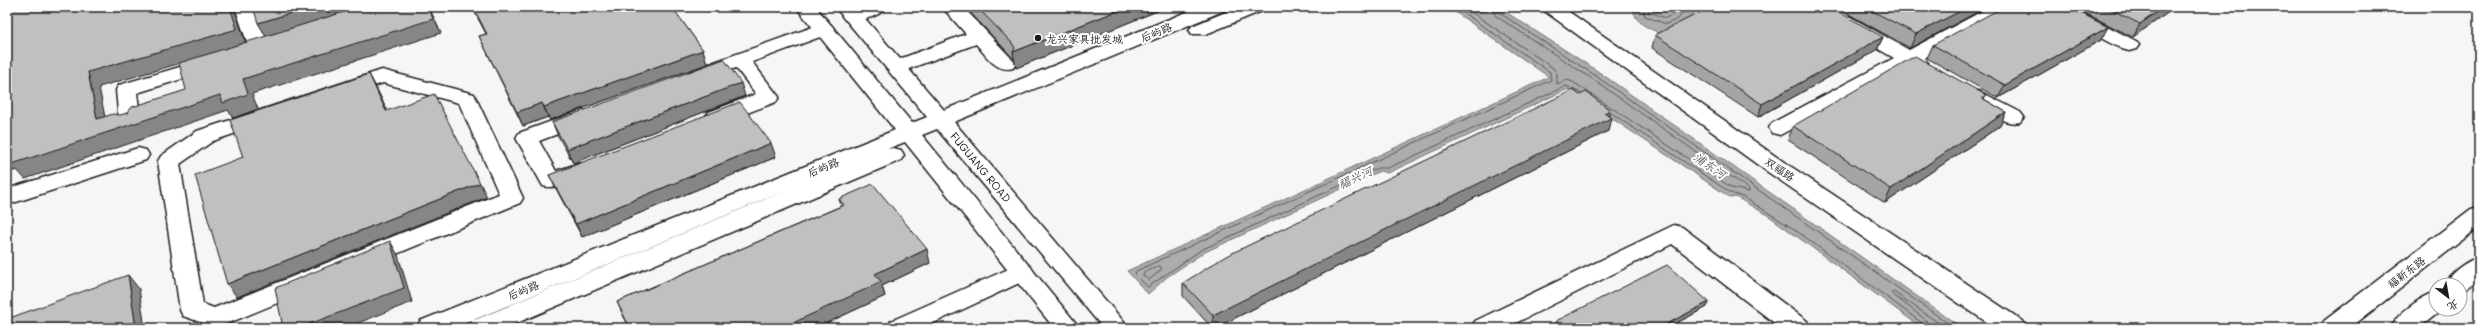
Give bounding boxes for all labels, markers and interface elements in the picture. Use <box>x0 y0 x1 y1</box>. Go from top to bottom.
street label: 后屿路 <box>1138 19 1174 45</box>
place label: 龙兴家具批发城 <box>1046 31 1123 46</box>
marker: 龙兴家具批发城 <box>1033 33 1043 43</box>
street label: FUGUANG ROAD <box>947 129 1015 205</box>
water label: 浦东河 <box>1691 148 1731 183</box>
street label: 后屿路 <box>805 154 841 180</box>
street label: 双福路 <box>1762 154 1798 184</box>
water label: 福兴河 <box>1335 161 1377 192</box>
street label: 福新东路 <box>2384 253 2428 291</box>
street label: 后屿路 <box>505 277 541 303</box>
north arrow <box>2428 277 2468 317</box>
text: 北 <box>2445 297 2462 315</box>

